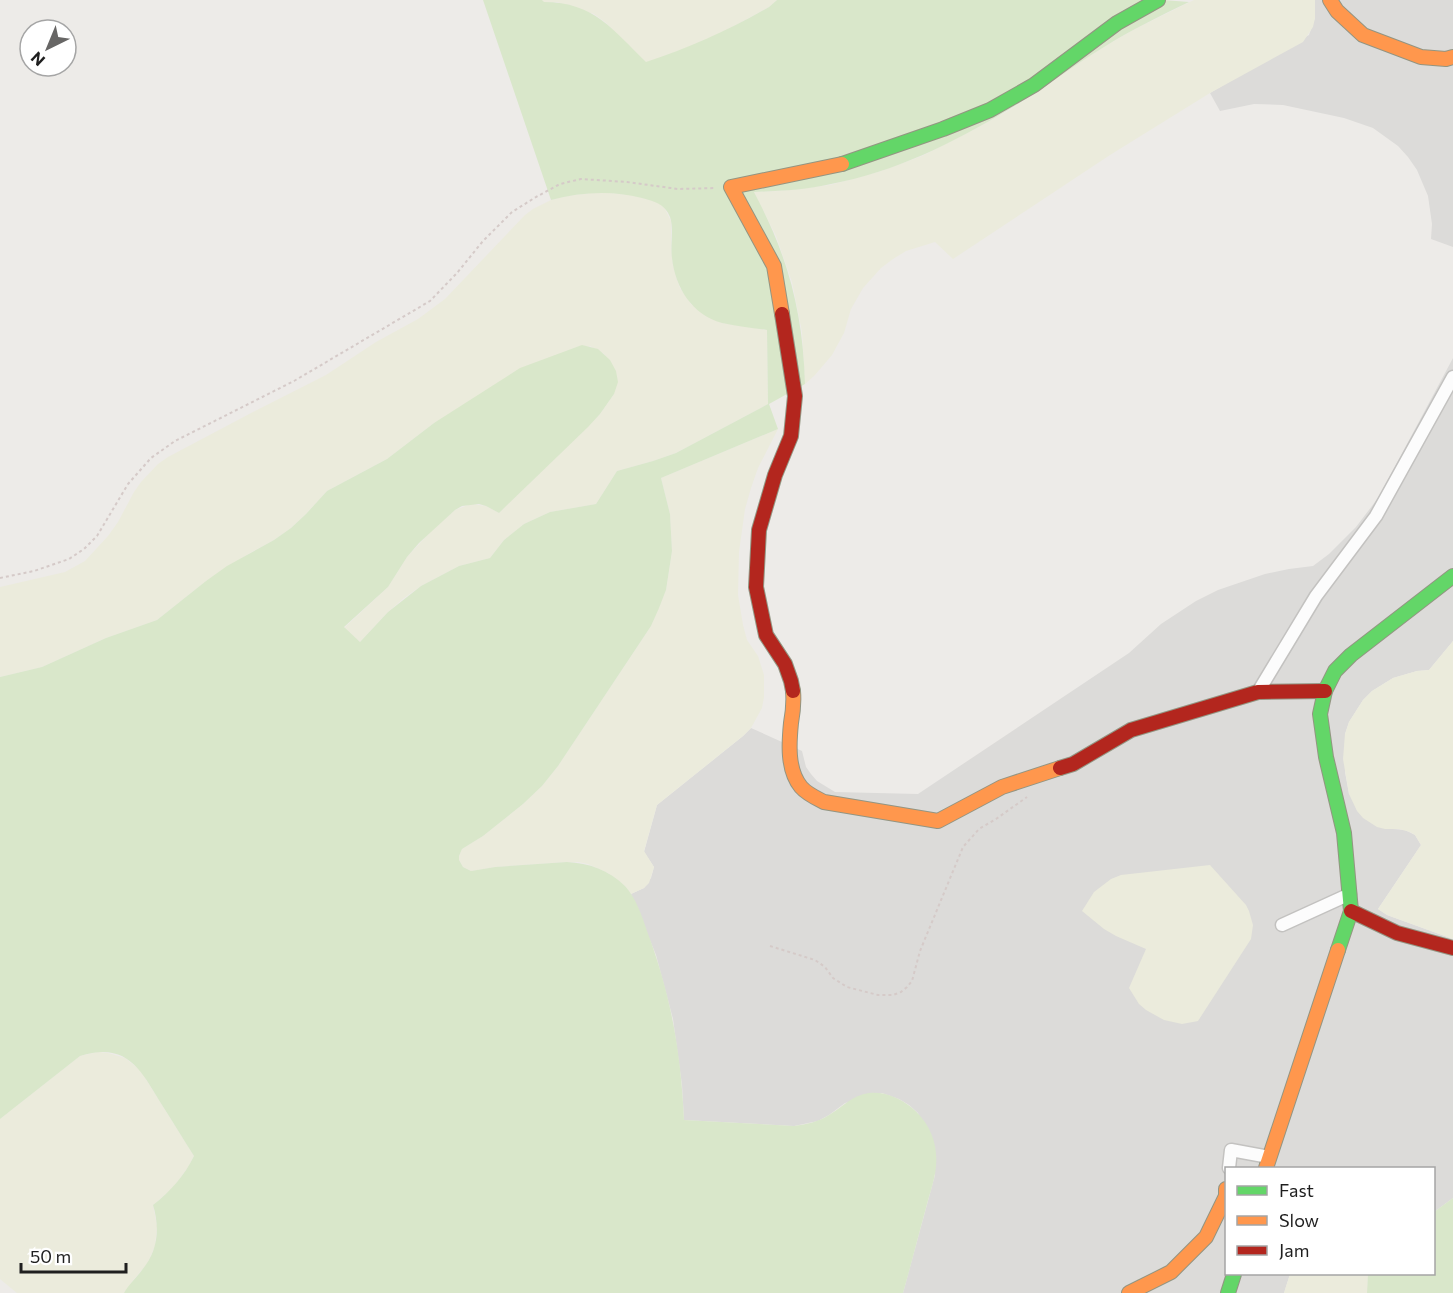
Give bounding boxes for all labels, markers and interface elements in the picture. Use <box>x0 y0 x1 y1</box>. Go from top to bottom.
north arrow <box>18 18 78 78</box>
text: N <box>27 48 48 70</box>
legend <box>1225 1167 1435 1275</box>
text: Fast <box>1279 1179 1314 1201</box>
text: Slow <box>1279 1209 1319 1231</box>
scale bar <box>21 1236 126 1274</box>
text: Jam <box>1279 1239 1309 1261</box>
text: 50 m <box>30 1245 71 1267</box>

